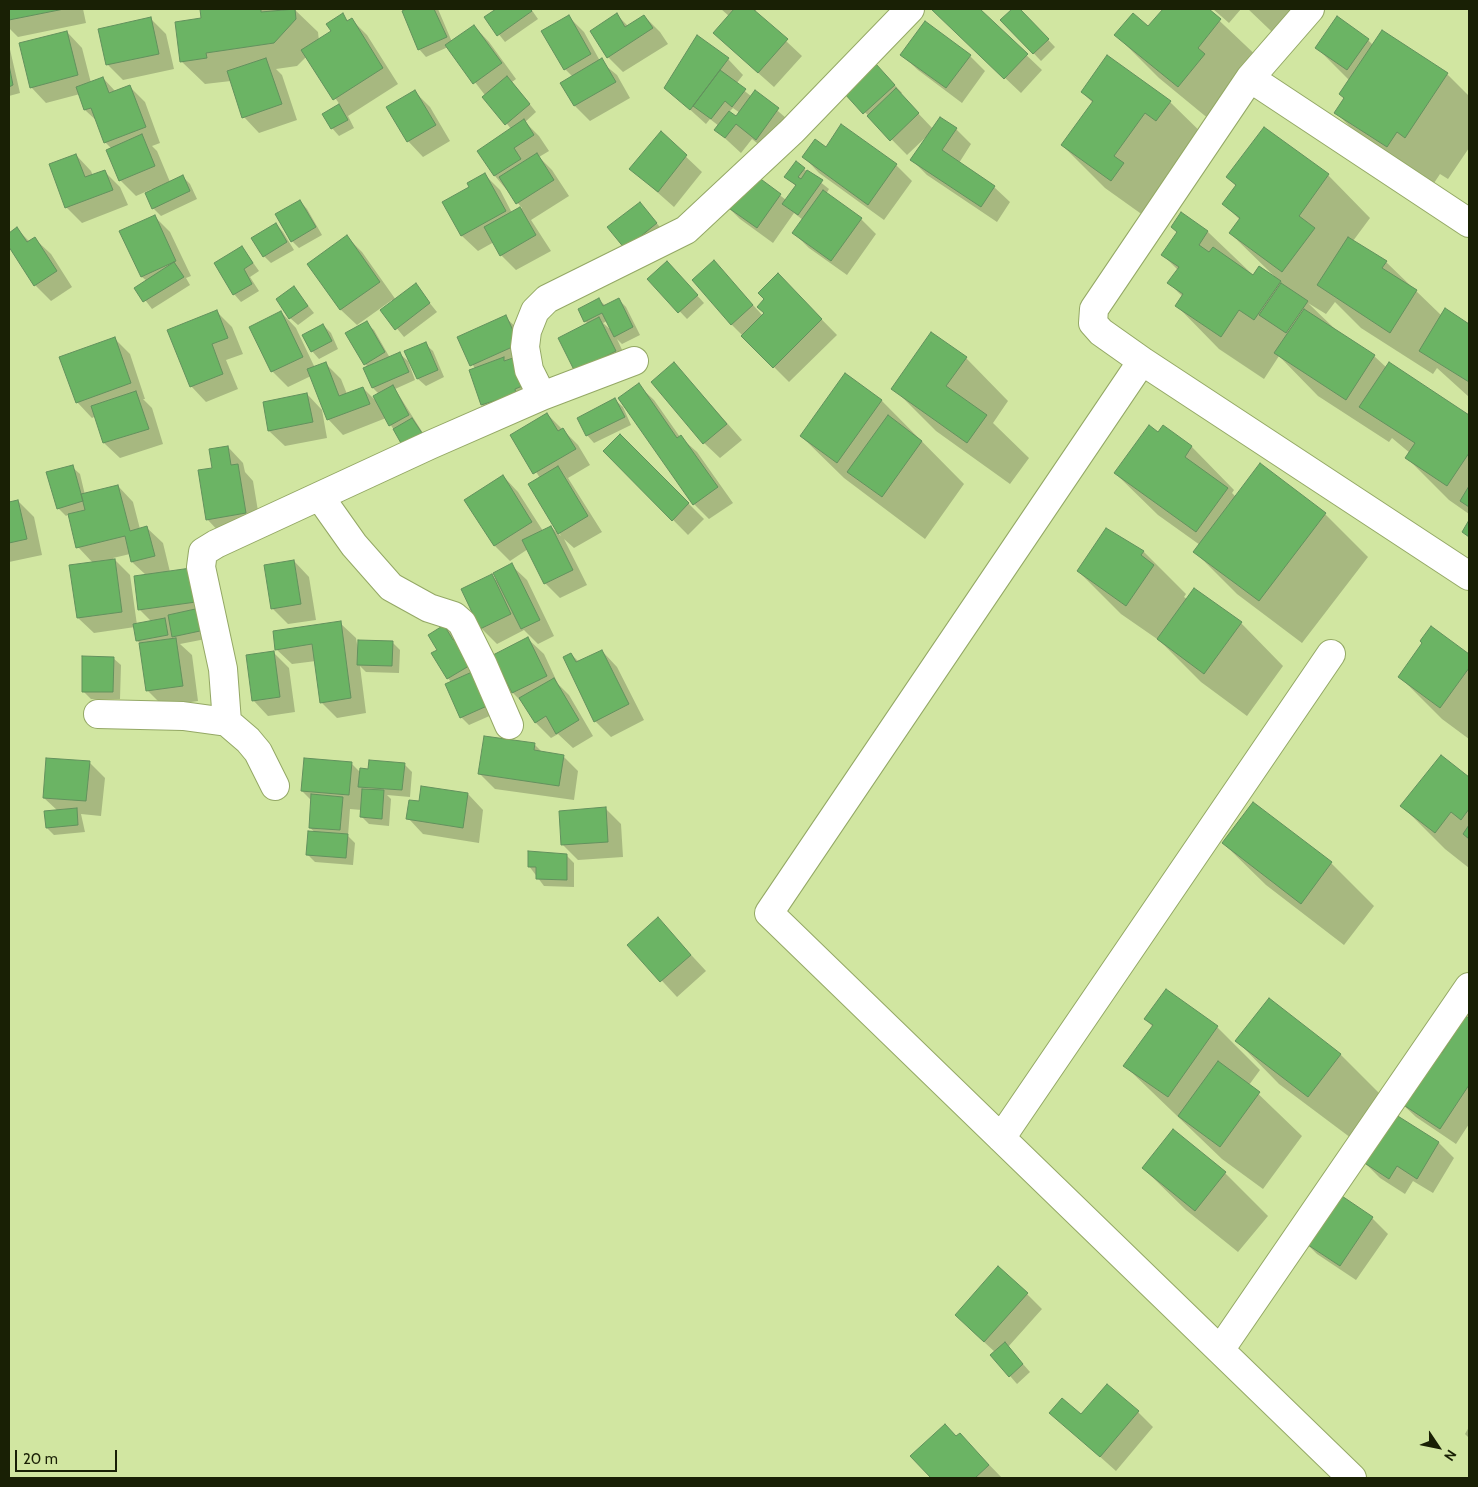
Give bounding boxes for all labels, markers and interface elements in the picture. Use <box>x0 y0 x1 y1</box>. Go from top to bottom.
north arrow <box>1413 1422 1463 1472</box>
scale bar <box>18 1440 120 1472</box>
text: N <box>1440 1446 1461 1465</box>
text: 20 m <box>23 1450 58 1468</box>

